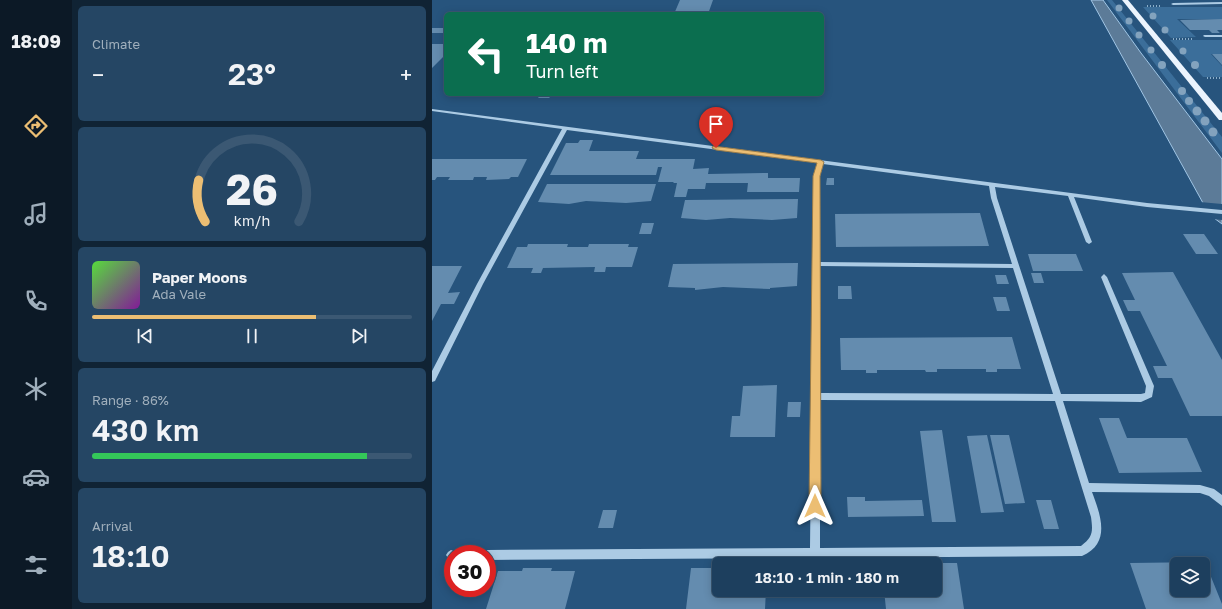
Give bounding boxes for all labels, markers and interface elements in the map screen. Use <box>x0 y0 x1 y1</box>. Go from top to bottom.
text: 140 m <box>526 26 608 59</box>
icon: left <box>460 28 512 80</box>
text: 18:09 <box>11 30 61 52</box>
text: Climate <box>92 36 140 52</box>
text: 23° <box>228 56 276 92</box>
text: Turn left <box>526 60 599 82</box>
text: − <box>92 61 104 88</box>
text: + <box>400 61 412 88</box>
pin <box>699 107 733 148</box>
icon: directions <box>22 112 50 140</box>
icon: arrive <box>705 113 727 135</box>
text: 26 <box>226 164 278 214</box>
icon: music <box>22 200 50 228</box>
text: km/h <box>234 211 270 228</box>
text: Paper Moons <box>152 268 247 286</box>
text: Ada Vale <box>152 286 206 302</box>
icon: phone <box>22 287 50 315</box>
icon: previous <box>134 325 156 347</box>
icon: pause <box>241 325 263 347</box>
icon: next <box>348 325 370 347</box>
icon: climate <box>22 375 50 403</box>
text: Range · 86% <box>92 392 169 408</box>
text: 430 km <box>92 412 199 448</box>
icon: car <box>22 463 50 491</box>
position arrow <box>794 485 836 527</box>
text: Arrival <box>92 518 133 534</box>
text: 18:10 <box>92 538 170 574</box>
speed limit sign: 30 <box>444 545 496 597</box>
icon: filters <box>22 551 50 579</box>
map controls <box>1170 557 1210 597</box>
button: layers <box>1170 557 1210 597</box>
text: 18:10 · 1 min · 180 m <box>755 568 899 586</box>

